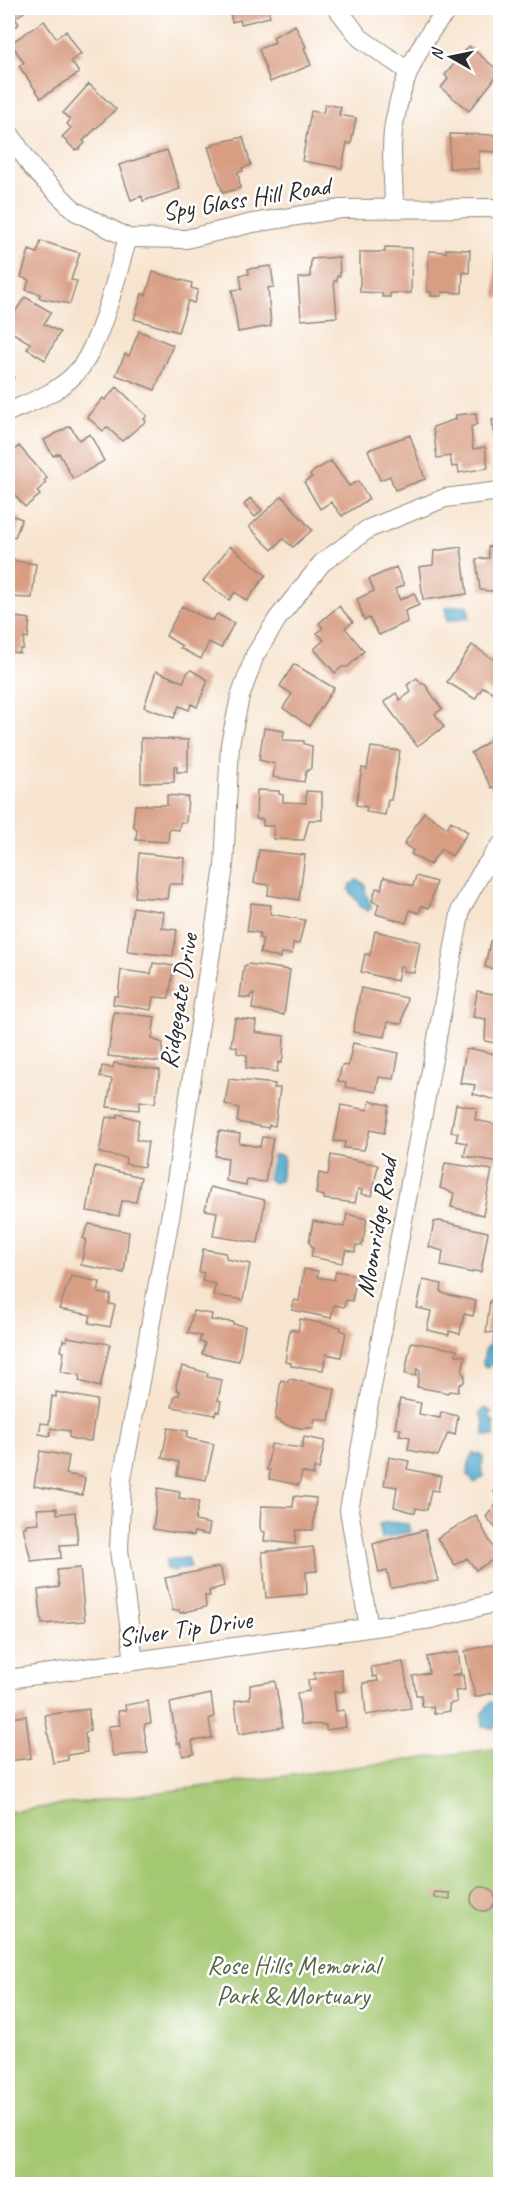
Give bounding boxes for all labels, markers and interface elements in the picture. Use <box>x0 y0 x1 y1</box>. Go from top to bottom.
north arrow <box>421 27 481 87</box>
text: N <box>427 45 448 61</box>
street label: Spy Glass Hill Road <box>160 168 336 228</box>
street label: Ridgegate Drive <box>152 930 206 1071</box>
street label: Moonridge Road <box>348 1151 406 1299</box>
street label: Silver Tip Drive <box>116 1603 255 1654</box>
park label: Rose Hills Memorial Park & Mortuary <box>207 1949 384 2012</box>

